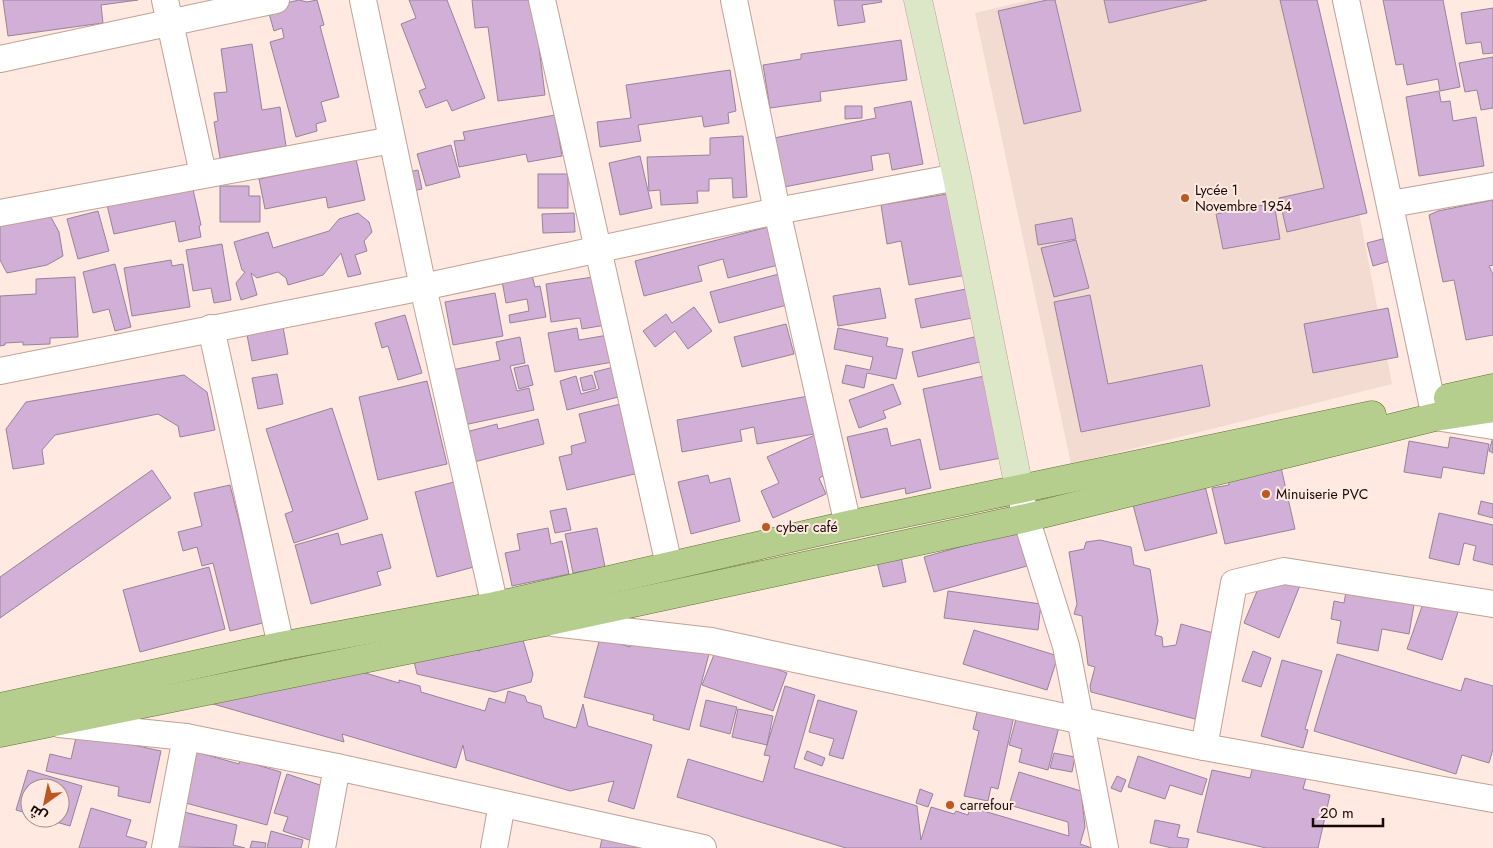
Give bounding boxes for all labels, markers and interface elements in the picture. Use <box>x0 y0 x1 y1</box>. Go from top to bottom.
place label: Lycée 1 Novembre 1954 <box>1195 180 1292 216</box>
marker: Lycée 1 Novembre 1954 <box>1179 192 1191 204</box>
place label: Minuiserie PVC <box>1276 484 1368 504</box>
marker: Minuiserie PVC <box>1260 488 1272 500</box>
place label: cyber café <box>776 517 838 537</box>
marker: cyber café <box>760 521 772 533</box>
north arrow <box>20 778 70 828</box>
place label: carrefour <box>960 795 1014 815</box>
scale bar <box>1313 796 1383 828</box>
marker: carrefour <box>944 799 956 811</box>
text: ش <box>25 801 51 827</box>
text: 20 m <box>1320 802 1354 824</box>

